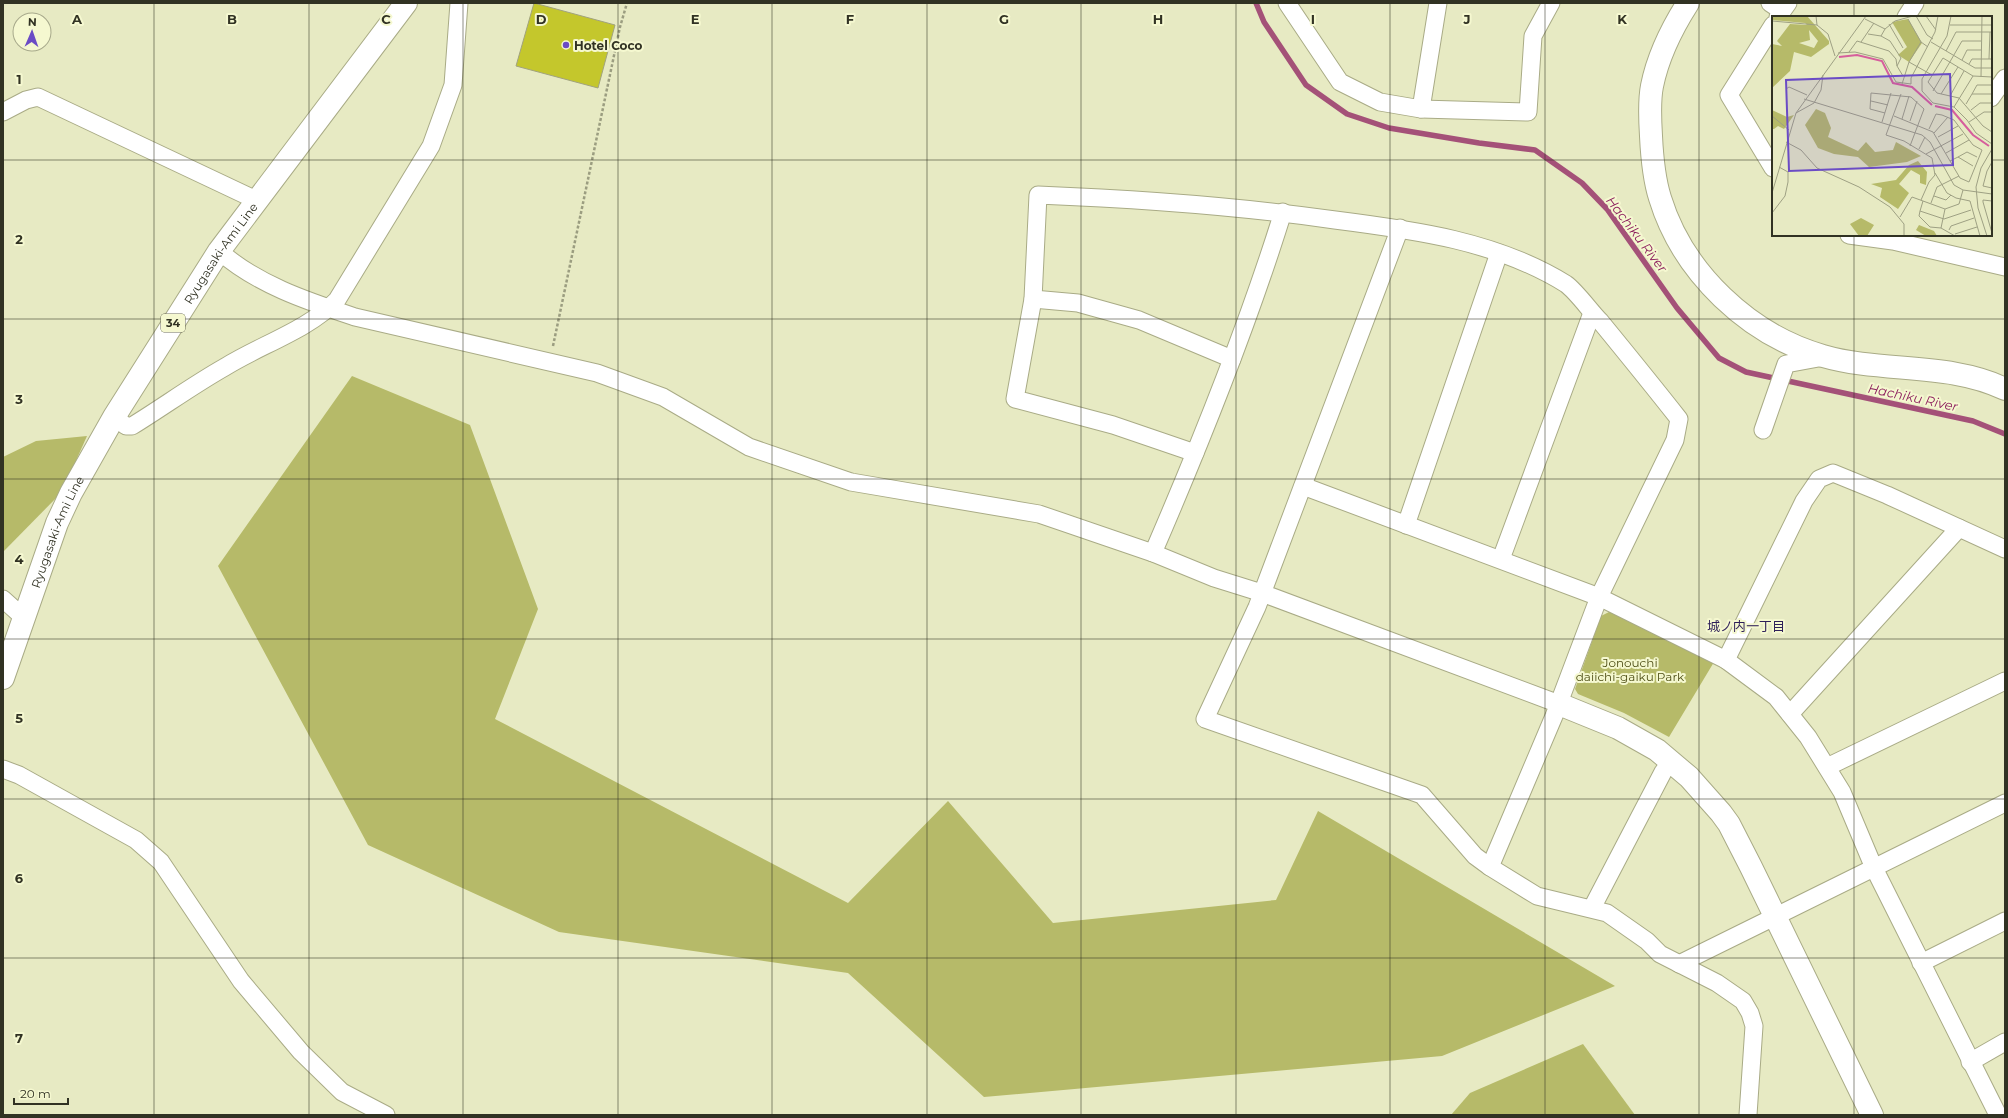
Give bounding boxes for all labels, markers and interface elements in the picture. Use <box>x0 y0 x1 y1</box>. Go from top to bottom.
text: A <box>71 11 83 27</box>
text: B <box>227 11 237 27</box>
text: C <box>381 11 391 27</box>
text: D <box>536 11 547 27</box>
text: E <box>691 11 700 27</box>
text: F <box>846 11 854 27</box>
text: G <box>999 11 1009 27</box>
text: H <box>1153 11 1163 27</box>
text: I <box>1311 11 1315 27</box>
text: J <box>1462 11 1471 27</box>
text: K <box>1617 11 1627 27</box>
north arrow <box>12 12 52 52</box>
text: N <box>28 15 37 29</box>
inset map <box>1772 16 1992 236</box>
place label: Hotel Coco <box>574 38 642 53</box>
marker: Hotel Coco <box>561 40 571 50</box>
text: 1 <box>16 71 22 87</box>
water label: Hachiku River <box>1603 193 1671 276</box>
street label: Ryugasaki-Ami Line <box>180 199 260 306</box>
text: 2 <box>15 231 23 247</box>
road number: 34 <box>161 314 185 332</box>
water label: Hachiku River <box>1867 380 1960 414</box>
text: 3 <box>14 391 23 407</box>
street label: Ryugasaki-Ami Line <box>28 473 87 590</box>
text: 4 <box>15 551 24 567</box>
district label: 城ノ内一丁目 <box>1707 618 1785 634</box>
park label: Jonouchi daiichi-gaiku Park <box>1576 655 1685 684</box>
text: 5 <box>15 710 23 726</box>
text: 6 <box>15 870 24 886</box>
text: 7 <box>15 1030 23 1046</box>
scale bar <box>14 1080 68 1106</box>
text: 20 m <box>20 1086 51 1101</box>

